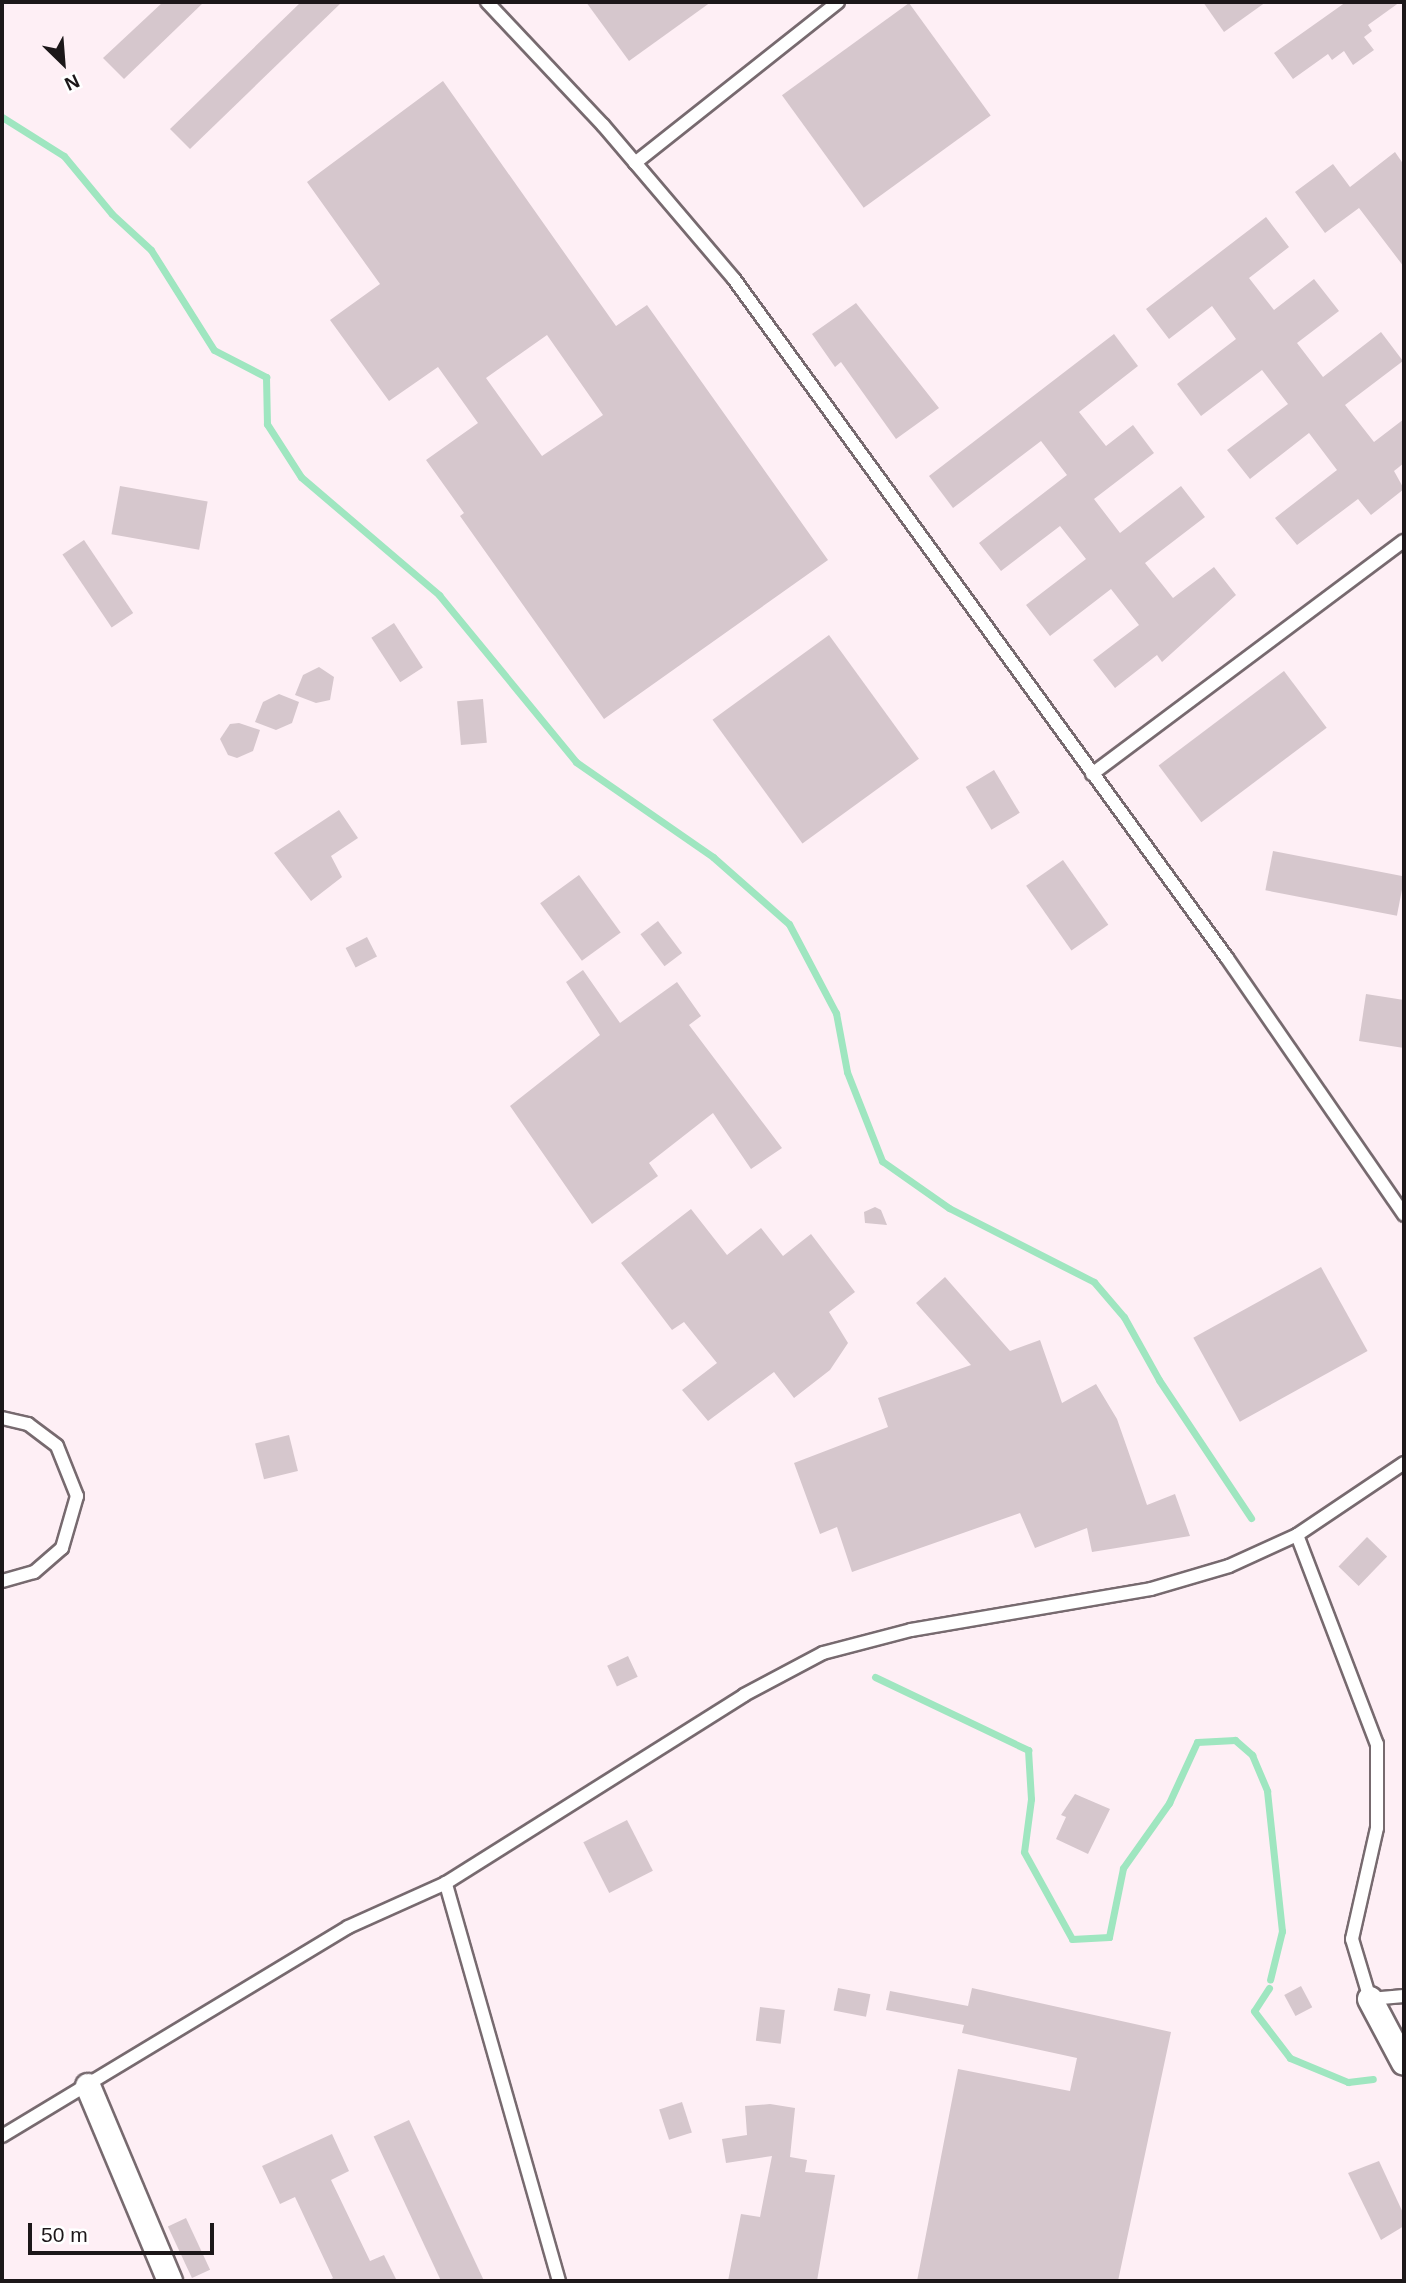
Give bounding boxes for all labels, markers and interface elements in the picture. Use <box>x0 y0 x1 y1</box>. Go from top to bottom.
north arrow <box>28 28 98 98</box>
text: N <box>61 70 83 95</box>
scale bar <box>32 2210 217 2254</box>
text: 50 m <box>41 2223 88 2246</box>

